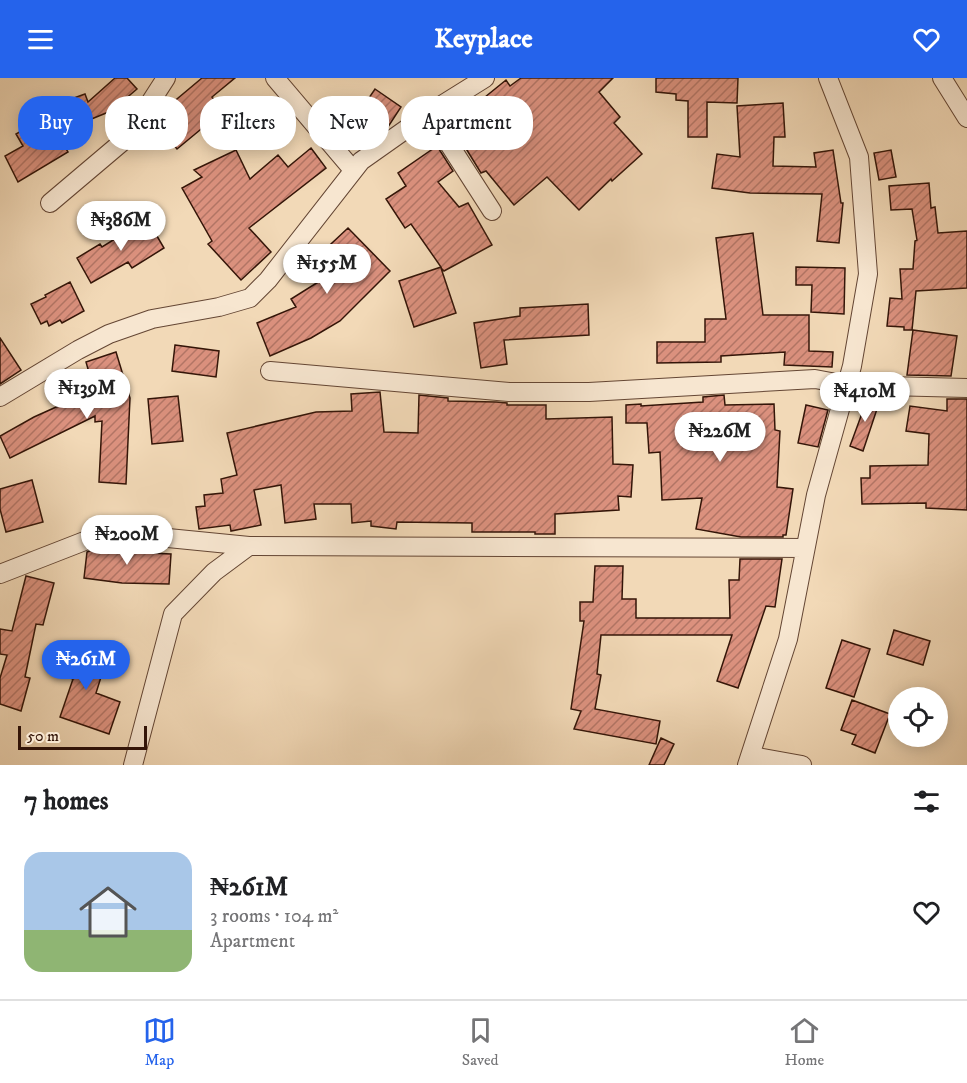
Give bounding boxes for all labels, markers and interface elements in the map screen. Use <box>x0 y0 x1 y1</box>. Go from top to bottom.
text: Keyplace <box>434 22 533 56</box>
icon: menu <box>24 23 57 56</box>
icon: heart <box>910 23 943 56</box>
chip: Buy <box>18 96 93 150</box>
chip: Rent <box>105 96 188 150</box>
chip: Filters <box>200 96 296 150</box>
chip: New <box>308 96 389 150</box>
chip: Apartment <box>401 96 533 150</box>
pin: ₦386M <box>79 201 163 252</box>
text: ₦386M <box>91 208 151 233</box>
pin: ₦155M <box>285 244 369 295</box>
text: ₦155M <box>297 251 357 276</box>
pin: ₦139M <box>45 369 129 420</box>
pin: ₦410M <box>823 372 907 423</box>
text: ₦139M <box>58 376 116 401</box>
text: ₦410M <box>834 379 896 404</box>
pin: ₦226M <box>678 412 762 463</box>
text: ₦226M <box>689 419 751 444</box>
pin: ₦200M <box>85 515 169 566</box>
text: ₦200M <box>95 522 159 547</box>
pin: ₦261M <box>44 640 128 691</box>
text: ₦261M <box>56 647 116 672</box>
map controls <box>888 687 948 747</box>
button: locate <box>888 687 948 747</box>
scale bar <box>18 723 147 750</box>
text: 50 m <box>27 726 59 746</box>
text: 7 homes <box>24 785 108 818</box>
icon: filters <box>910 785 943 818</box>
text: ₦261M <box>210 871 288 904</box>
icon: home <box>72 876 144 948</box>
icon: heart <box>910 896 943 929</box>
text: 3 rooms · 104 m² <box>210 904 338 929</box>
text: Apartment <box>210 929 295 954</box>
tab: Map <box>143 1014 176 1070</box>
tab: Saved <box>462 1014 499 1070</box>
tab: Home <box>784 1014 824 1070</box>

